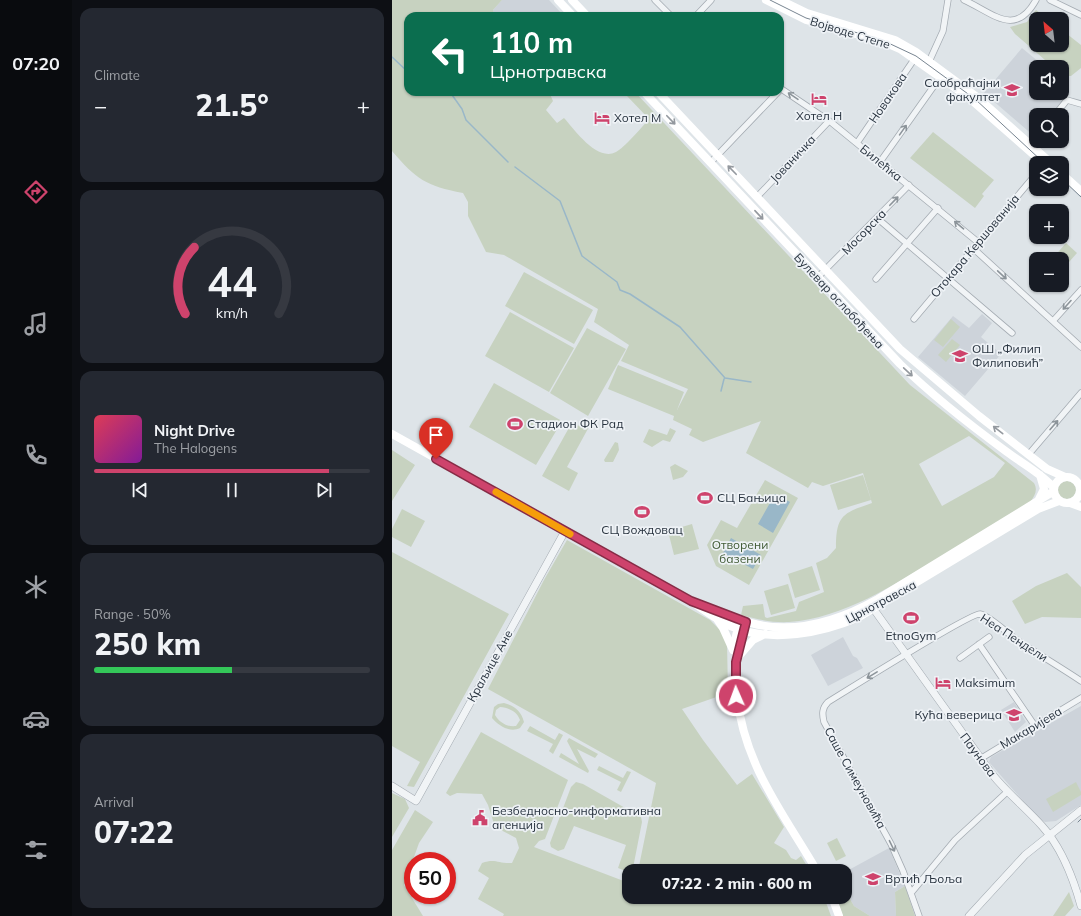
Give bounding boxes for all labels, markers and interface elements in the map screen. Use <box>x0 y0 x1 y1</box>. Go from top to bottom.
north arrow <box>1029 12 1069 52</box>
map controls <box>1029 12 1069 292</box>
street label: Војводе Степе <box>808 13 892 52</box>
text: 110 m <box>490 25 573 60</box>
icon: left <box>424 28 476 80</box>
text: 07:20 <box>12 52 60 75</box>
text: Црнотравска <box>490 60 607 83</box>
button: sound <box>1029 60 1069 100</box>
text: Climate <box>94 67 140 83</box>
street label: Новакова <box>865 70 910 126</box>
place label: Саобраћајни факултет <box>924 75 1001 104</box>
school or university icon: Саобраћајни факултет <box>1003 81 1021 99</box>
text: 21.5° <box>195 86 269 124</box>
hotel icon: Хотел Н <box>810 90 828 108</box>
text: − <box>94 92 107 120</box>
text: + <box>357 92 370 120</box>
one-way arrow <box>788 92 799 100</box>
place label: Хотел Н <box>796 108 842 123</box>
button: search <box>1029 108 1069 148</box>
hotel icon: Хотел М <box>593 109 611 127</box>
place label: Хотел М <box>614 110 661 125</box>
one-way arrow <box>666 115 676 125</box>
one-way arrow <box>899 125 907 136</box>
street label: Јованичка <box>767 132 819 186</box>
street label: Билећка <box>857 141 905 184</box>
button: layers <box>1029 156 1069 196</box>
one-way arrow <box>727 165 736 175</box>
icon: directions <box>22 178 50 206</box>
street label: Отокара Кершованија <box>927 191 1022 300</box>
one-way arrow <box>889 196 899 206</box>
button: + <box>1029 204 1069 244</box>
street label: Мосорска <box>838 206 889 258</box>
one-way arrow <box>755 210 764 220</box>
one-way arrow <box>953 221 964 230</box>
street label: Булевар ослобођења <box>791 250 888 352</box>
button: − <box>1029 252 1069 292</box>
text: 44 <box>207 255 257 307</box>
one-way arrow <box>997 271 1008 280</box>
one-way arrow <box>1062 300 1071 311</box>
text: km/h <box>216 304 248 322</box>
icon: music <box>22 310 50 338</box>
place label: ОШ „Филип Филиповић” <box>972 341 1044 370</box>
school or university icon: ОШ „Филип Филиповић” <box>951 347 969 365</box>
one-way arrow <box>903 367 913 377</box>
sports icon: Стадион ФК Рад <box>506 415 524 433</box>
place label: Стадион ФК Рад <box>527 416 623 431</box>
pin <box>419 418 453 459</box>
one-way arrow <box>1049 420 1058 430</box>
text: Night Drive <box>154 421 235 440</box>
icon: arrive <box>425 424 447 446</box>
one-way arrow <box>992 426 1003 435</box>
text: The Halogens <box>154 440 237 456</box>
icon: phone <box>22 441 50 469</box>
icon: previous <box>129 479 151 501</box>
icon: pause <box>221 479 243 501</box>
icon: next <box>313 479 335 501</box>
sports icon: СЦ Бањица <box>696 489 714 507</box>
place label: СЦ Бањица <box>717 490 786 505</box>
sports icon: СЦ Вождовац <box>633 503 651 521</box>
place label: СЦ Вождовац <box>601 522 683 537</box>
park label: Отворени базени <box>712 537 768 566</box>
icon: climate <box>22 573 50 601</box>
street label: Црнотравска <box>843 577 919 626</box>
text: Range · 50% <box>94 606 171 622</box>
sports icon: EtnoGym <box>902 609 920 627</box>
street label: Неа Пендели <box>978 610 1051 665</box>
text: 250 km <box>94 625 201 663</box>
street label: Краљице Ане <box>464 627 516 704</box>
place label: EtnoGym <box>886 628 936 643</box>
one-way arrow <box>866 672 878 680</box>
hotel icon: Maksimum <box>934 674 952 692</box>
position arrow <box>715 675 757 717</box>
place label: Maksimum <box>955 675 1015 690</box>
street label: Макаријева <box>997 703 1064 752</box>
icon: car <box>22 705 50 733</box>
school or university icon: Кућа веверица <box>1005 706 1023 724</box>
place label: Кућа веверица <box>915 707 1002 722</box>
street label: Саше Симеуновића <box>821 724 890 831</box>
street label: Паунова <box>957 730 1000 780</box>
text: Arrival <box>94 794 134 810</box>
place label: Безбедносно-информативна агенција <box>492 803 661 832</box>
public building icon: Безбедносно-информативна агенција <box>471 809 489 827</box>
text: 07:22 <box>94 813 174 851</box>
icon: filters <box>22 836 50 864</box>
one-way arrow <box>889 840 896 852</box>
speed limit sign: 50 <box>404 852 456 904</box>
school or university icon: Вртић Љоља <box>864 870 882 888</box>
place label: Вртић Љоља <box>885 871 962 886</box>
text: 07:22 · 2 min · 600 m <box>662 874 812 893</box>

